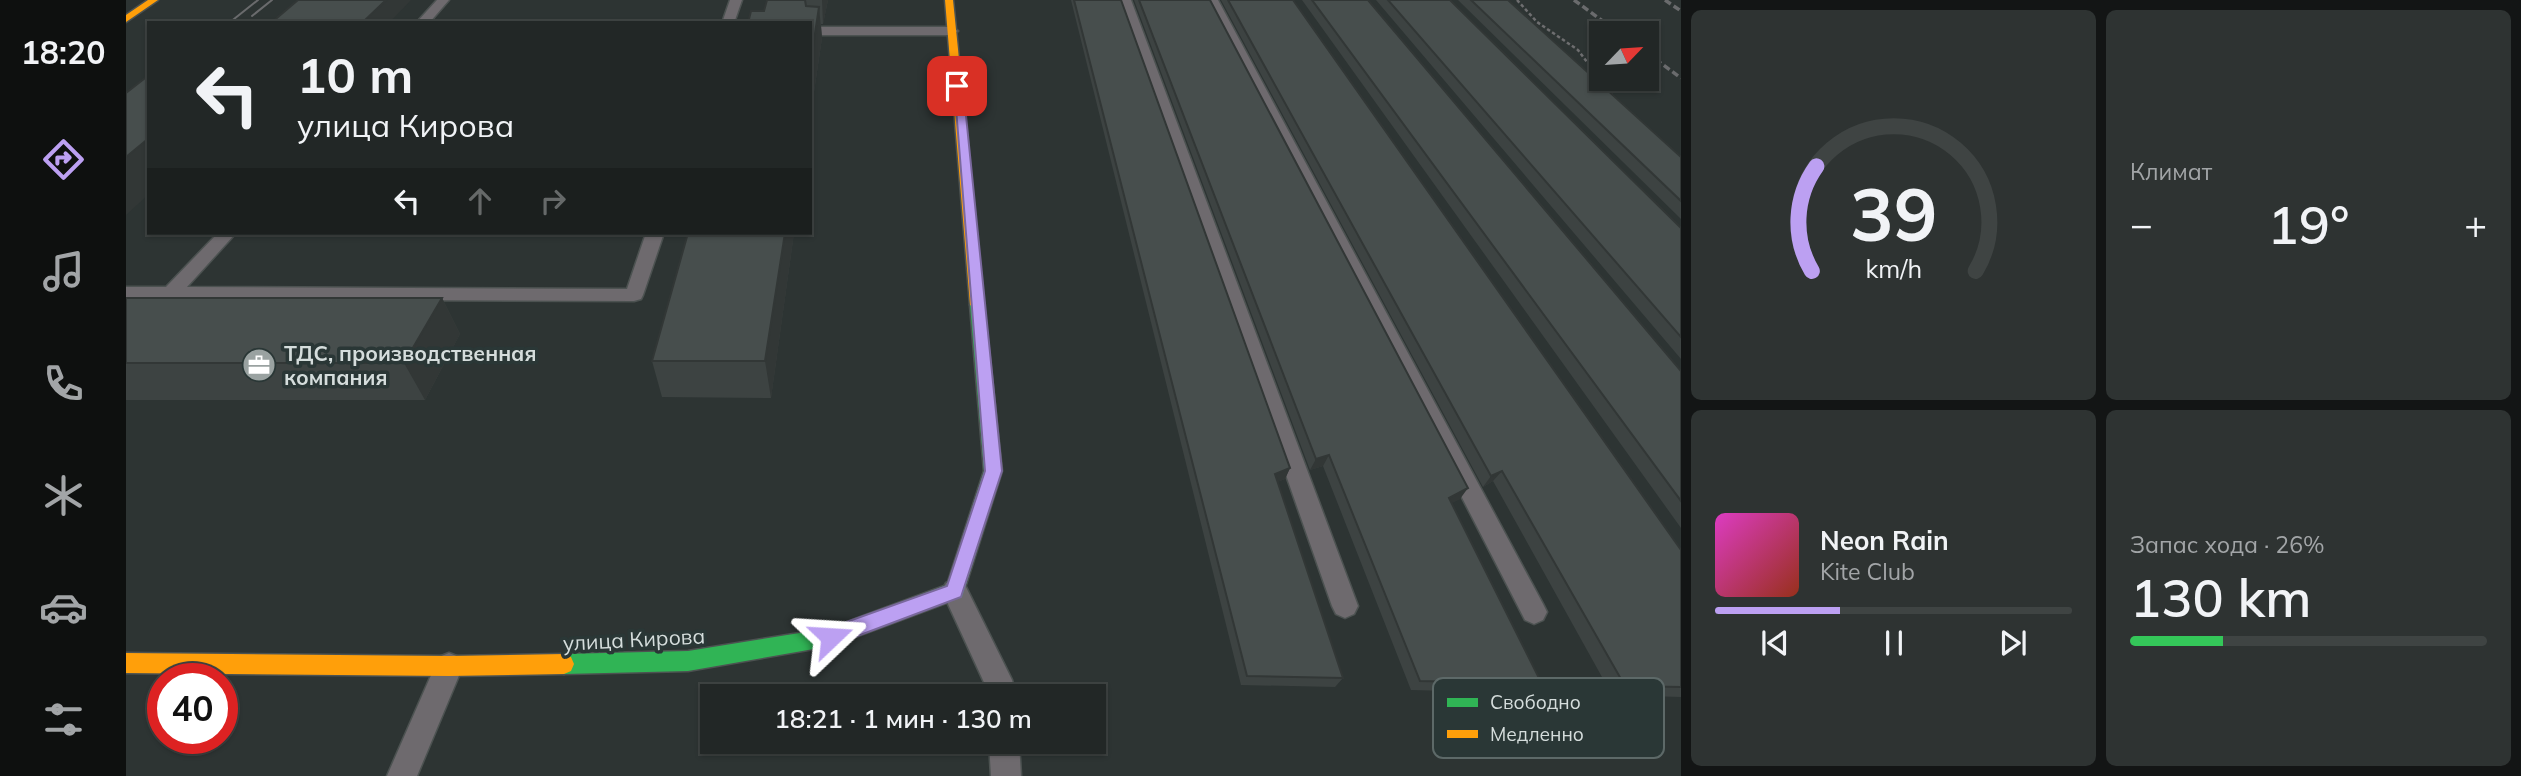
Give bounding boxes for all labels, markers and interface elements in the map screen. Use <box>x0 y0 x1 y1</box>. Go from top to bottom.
north arrow <box>1589 21 1659 91</box>
map controls <box>1589 21 1659 91</box>
text: 18:20 <box>21 32 105 72</box>
text: 10 m <box>297 44 413 105</box>
icon: left <box>182 49 273 140</box>
pin <box>927 56 987 116</box>
icon: arrive <box>938 67 976 105</box>
text: улица Кирова <box>297 105 514 145</box>
icon: directions <box>39 135 88 184</box>
text: Климат <box>2130 157 2212 186</box>
text: 39 <box>1850 168 1937 259</box>
icon: left <box>388 182 426 220</box>
icon: ahead <box>461 182 499 220</box>
icon: right <box>534 182 572 220</box>
text: 19° <box>2268 192 2349 257</box>
text: − <box>2130 200 2153 248</box>
text: + <box>2464 200 2487 248</box>
icon: music <box>39 247 88 296</box>
text: km/h <box>1865 253 1922 284</box>
place label: ТДС, производственная компания <box>284 340 536 390</box>
office icon: ТДС, производственная компания <box>240 346 278 384</box>
icon: phone <box>39 359 88 408</box>
icon: climate <box>39 471 88 520</box>
text: Neon Rain <box>1820 524 1949 557</box>
text: Запас хода · 26% <box>2130 530 2325 559</box>
text: Kite Club <box>1820 557 1915 586</box>
text: 130 km <box>2130 565 2311 630</box>
icon: car <box>39 583 88 632</box>
position arrow <box>794 600 868 674</box>
street label: улица Кирова <box>562 622 706 656</box>
icon: previous <box>1756 624 1794 662</box>
icon: pause <box>1875 624 1913 662</box>
icon: next <box>1994 624 2032 662</box>
speed limit sign: 40 <box>147 663 238 754</box>
legend <box>1433 678 1664 758</box>
text: Свободно <box>1490 690 1581 714</box>
icon: filters <box>39 695 88 744</box>
text: 18:21 · 1 мин · 130 m <box>774 702 1032 735</box>
text: Медленно <box>1490 722 1584 746</box>

